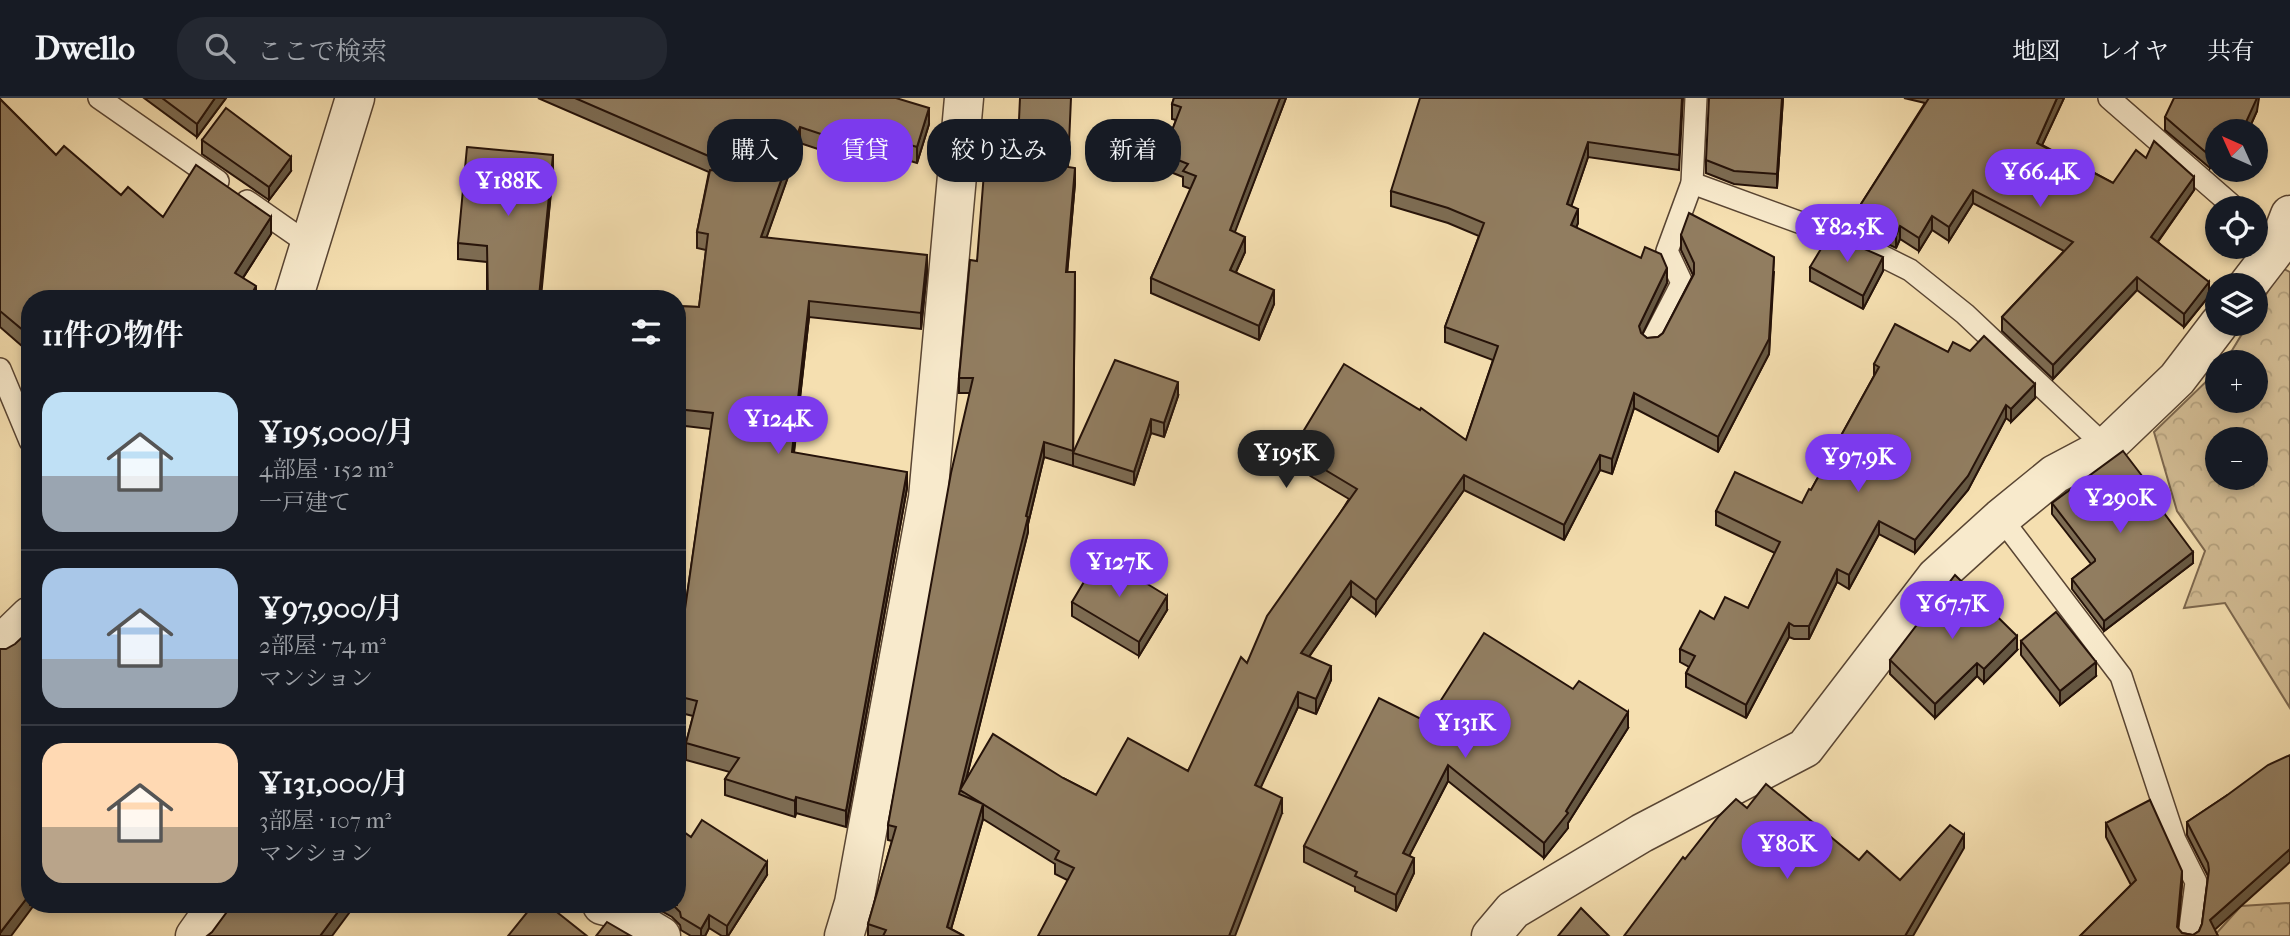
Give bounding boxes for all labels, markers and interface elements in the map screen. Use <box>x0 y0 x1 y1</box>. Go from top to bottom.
search box <box>177 17 667 80</box>
text: Dwello <box>35 29 135 68</box>
icon: search <box>201 29 239 67</box>
text: ここで検索 <box>257 36 387 67</box>
text: 地図 <box>2012 37 2060 65</box>
text: レイヤ <box>2098 37 2169 65</box>
text: 共有 <box>2207 37 2255 65</box>
chip: 購入 <box>707 119 803 182</box>
chip: 賃貸 <box>817 119 913 182</box>
chip: 絞り込み <box>927 119 1071 182</box>
chip: 新着 <box>1085 119 1181 182</box>
north arrow <box>2205 119 2268 182</box>
map controls <box>2205 119 2268 490</box>
pin: ¥66.4K <box>1983 150 2097 209</box>
pin: ¥188K <box>459 158 557 218</box>
text: ¥66.4K <box>2001 158 2079 185</box>
text: ¥188K <box>475 167 541 194</box>
button: locate <box>2205 196 2268 259</box>
pin: ¥82.5K <box>1790 204 1904 264</box>
text: ¥82.5K <box>1811 213 1883 240</box>
button: layers <box>2205 273 2268 336</box>
icon: filters <box>627 313 665 351</box>
text: 11件の物件 <box>42 318 183 353</box>
button: + <box>2205 350 2268 413</box>
pin: ¥124K <box>729 396 827 456</box>
text: ¥124K <box>744 405 812 432</box>
text: ¥195,000/月 <box>259 415 415 450</box>
icon: home <box>98 420 182 504</box>
button: − <box>2205 427 2268 490</box>
pin: ¥195K <box>1237 430 1335 490</box>
pin: ¥97.9K <box>1801 434 1915 494</box>
text: ¥195K <box>1254 439 1318 466</box>
text: ¥97.9K <box>1821 443 1895 470</box>
text: 4部屋 · 152 m² <box>259 456 394 483</box>
pin: ¥290K <box>2071 476 2169 535</box>
text: ¥290K <box>2084 484 2156 511</box>
text: 一戸建て <box>259 489 351 516</box>
pin: ¥127K <box>1070 540 1168 599</box>
text: ¥127K <box>1086 548 1152 575</box>
pin: ¥67.7K <box>1895 582 2009 641</box>
text: ¥67.7K <box>1916 590 1988 617</box>
text: ¥97,900/月 <box>259 591 404 626</box>
icon: home <box>98 596 182 680</box>
text: 2部屋 · 74 m² <box>259 632 386 659</box>
text: マンション <box>259 665 373 692</box>
pin: ¥131K <box>1416 700 1514 760</box>
text: ¥131K <box>1435 709 1495 736</box>
text: ¥131,000/月 <box>259 766 409 801</box>
icon: home <box>98 771 182 855</box>
text: 3部屋 · 107 m² <box>259 807 391 834</box>
pin: ¥80K <box>1746 822 1828 881</box>
text: ¥80K <box>1758 830 1816 857</box>
text: マンション <box>259 840 373 867</box>

